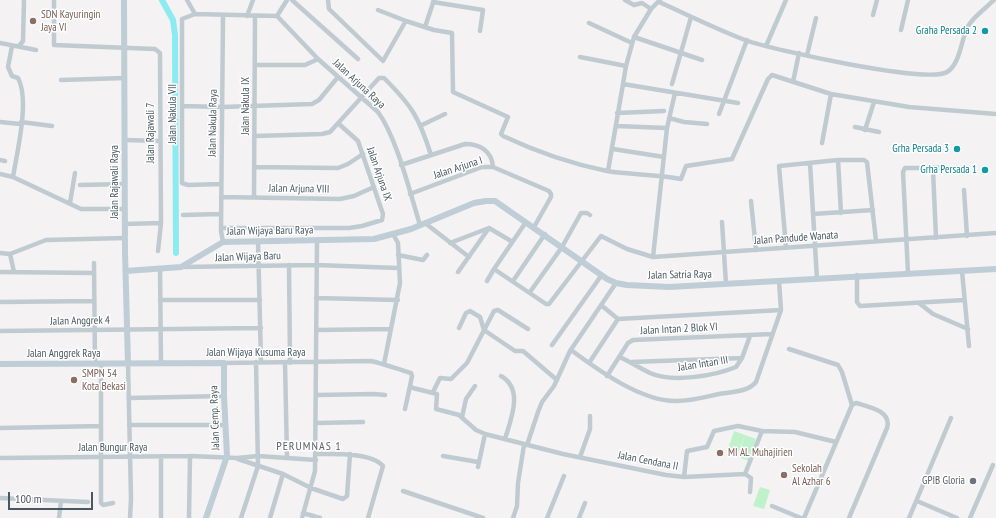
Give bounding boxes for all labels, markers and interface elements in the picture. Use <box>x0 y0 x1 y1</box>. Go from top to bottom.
place label: SDN Kayuringin Jaya VI <box>41 8 100 34</box>
marker: SDN Kayuringin Jaya VI <box>28 16 38 26</box>
place label: Graha Persada 2 <box>916 24 977 38</box>
marker: Graha Persada 2 <box>980 26 990 36</box>
street label: Jalan Arjuna Raya <box>330 57 388 111</box>
street label: Jalan Nakula IX <box>239 77 253 135</box>
street label: Jalan Nakula VII <box>166 84 180 144</box>
street label: Jalan Nakula Raya <box>206 89 220 157</box>
street label: Jalan Rajawali 7 <box>144 103 158 163</box>
place label: Grha Persada 3 <box>892 142 949 156</box>
marker: Grha Persada 3 <box>952 144 962 154</box>
street label: Jalan Rajawali Raya <box>108 145 122 219</box>
street label: Jalan Arjuna IX <box>364 145 394 203</box>
street label: Jalan Arjuna I <box>432 154 484 182</box>
place label: Grha Persada 1 <box>920 163 977 177</box>
marker: Grha Persada 1 <box>980 165 990 175</box>
street label: Jalan Arjuna VIII <box>268 182 330 196</box>
street label: Jalan Wijaya Baru Raya <box>227 224 313 238</box>
street label: Jalan Pandude Wanata <box>753 228 839 248</box>
street label: Jalan Wijaya Baru <box>215 249 281 265</box>
street label: Jalan Satria Raya <box>648 268 712 282</box>
street label: Jalan Anggrek 4 <box>50 314 110 328</box>
street label: Jalan Intan 2 Blok VI <box>640 320 718 338</box>
street label: Jalan Wijaya Kusuma Raya <box>206 346 306 360</box>
street label: Jalan Anggrek Raya <box>27 347 101 361</box>
street label: Jalan Intan III <box>677 354 729 374</box>
place label: SMPN 54 Kota Bekasi <box>82 367 126 393</box>
marker: SMPN 54 Kota Bekasi <box>69 375 79 385</box>
street label: Jalan Cemp. Raya <box>207 385 223 451</box>
district label: PERUMNAS 1 <box>276 440 342 454</box>
street label: Jalan Bungur Raya <box>78 441 148 455</box>
place label: MI AL Muhajirien <box>728 446 793 460</box>
marker: MI AL Muhajirien <box>715 448 725 458</box>
street label: Jalan Cendana II <box>617 449 679 473</box>
place label: Sekolah Al Azhar 6 <box>792 462 831 488</box>
marker: Sekolah Al Azhar 6 <box>779 470 789 480</box>
place label: GPIB Gloria <box>922 474 965 488</box>
marker: GPIB Gloria <box>968 476 978 486</box>
scale bar <box>10 484 95 510</box>
text: 100 m <box>15 491 42 506</box>

